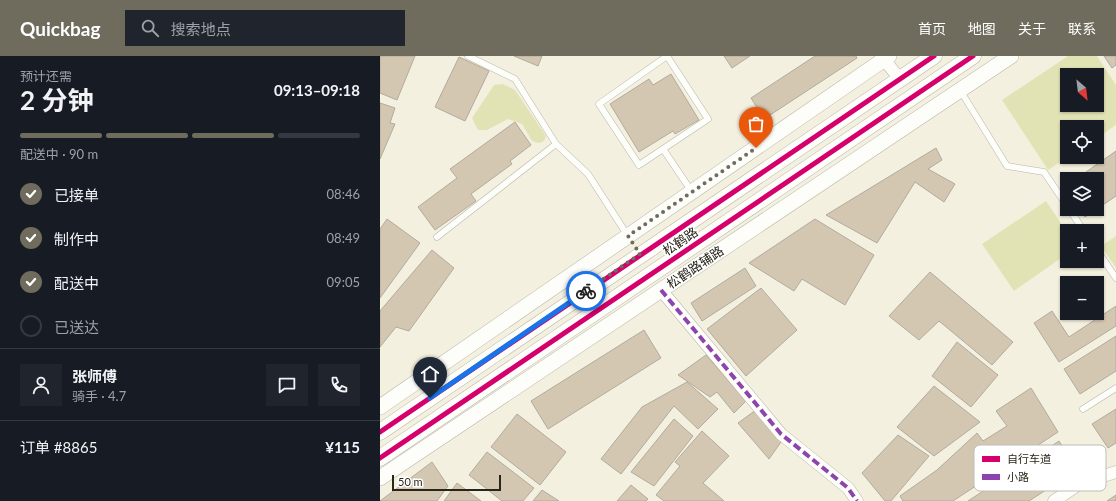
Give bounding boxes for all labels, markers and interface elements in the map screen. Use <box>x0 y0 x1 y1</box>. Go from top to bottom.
search box <box>125 10 405 46</box>
text: Quickbag <box>20 17 101 40</box>
icon: search <box>139 17 161 39</box>
text: 搜索地点 <box>171 20 231 38</box>
text: 首页 <box>918 20 946 37</box>
text: 地图 <box>968 20 996 37</box>
text: 关于 <box>1018 20 1046 37</box>
text: 联系 <box>1068 20 1096 37</box>
text: 预计还需 <box>20 68 72 84</box>
north arrow <box>1060 68 1104 112</box>
map controls <box>1060 68 1104 320</box>
text: 09:13–09:18 <box>274 81 360 99</box>
text: 2 分钟 <box>20 84 93 116</box>
pin <box>739 107 773 148</box>
icon: bag <box>745 113 767 135</box>
button: locate <box>1060 120 1104 164</box>
text: 配送中 · 90 m <box>20 146 98 162</box>
button: layers <box>1060 172 1104 216</box>
icon: check <box>20 183 42 205</box>
text: 已接单 <box>54 186 99 204</box>
text: 08:46 <box>327 186 360 202</box>
street label: 松鹤路 <box>659 223 701 259</box>
button: + <box>1060 224 1104 268</box>
icon: check <box>20 227 42 249</box>
text: 制作中 <box>54 230 99 248</box>
text: 08:49 <box>327 230 360 246</box>
street label: 松鹤路辅路 <box>664 242 726 292</box>
icon: check <box>20 271 42 293</box>
courier <box>566 271 606 311</box>
text: 配送中 <box>54 274 99 292</box>
text: 09:05 <box>327 274 360 290</box>
button: − <box>1060 276 1104 320</box>
icon: bike <box>575 280 597 302</box>
text: 已送达 <box>54 318 99 336</box>
pin <box>413 357 447 398</box>
icon: home <box>419 363 441 385</box>
button: person <box>20 364 62 406</box>
button: chat <box>266 364 308 406</box>
button: phone <box>318 364 360 406</box>
text: 张师傅 <box>72 367 117 385</box>
text: 骑手 · 4.7 <box>72 388 126 404</box>
text: 订单 #8865 <box>20 438 97 456</box>
text: ¥115 <box>325 438 360 456</box>
legend <box>974 445 1106 491</box>
text: 自行车道 <box>1007 452 1051 465</box>
text: 小路 <box>1007 470 1029 483</box>
scale bar <box>392 473 501 492</box>
text: 50 m <box>398 475 423 488</box>

